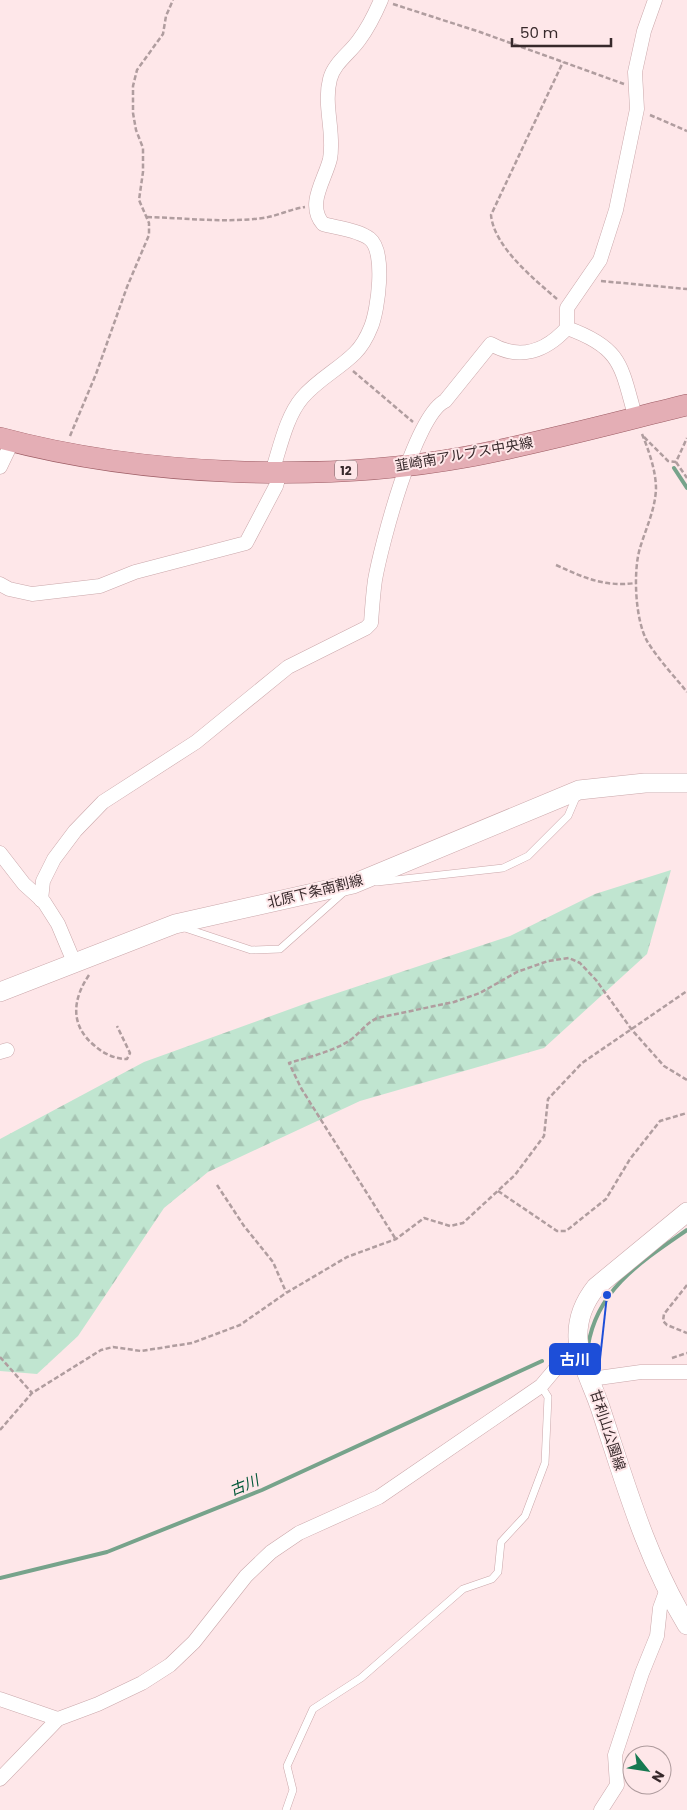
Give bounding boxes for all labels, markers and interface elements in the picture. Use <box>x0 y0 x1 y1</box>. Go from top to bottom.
scale bar <box>512 15 611 47</box>
text: 50 m <box>520 22 558 43</box>
street label: 韮崎南アルプス中央線 <box>393 432 535 476</box>
road number: 12 <box>335 460 357 480</box>
street label: 北原下条南割線 <box>265 869 365 913</box>
callout: 古川 <box>550 1344 600 1374</box>
text: 古川 <box>560 1349 590 1370</box>
street label: 甘利山公園線 <box>586 1387 630 1473</box>
water label: 古川 <box>226 1469 264 1500</box>
north arrow <box>622 1745 672 1795</box>
text: N <box>647 1767 670 1786</box>

